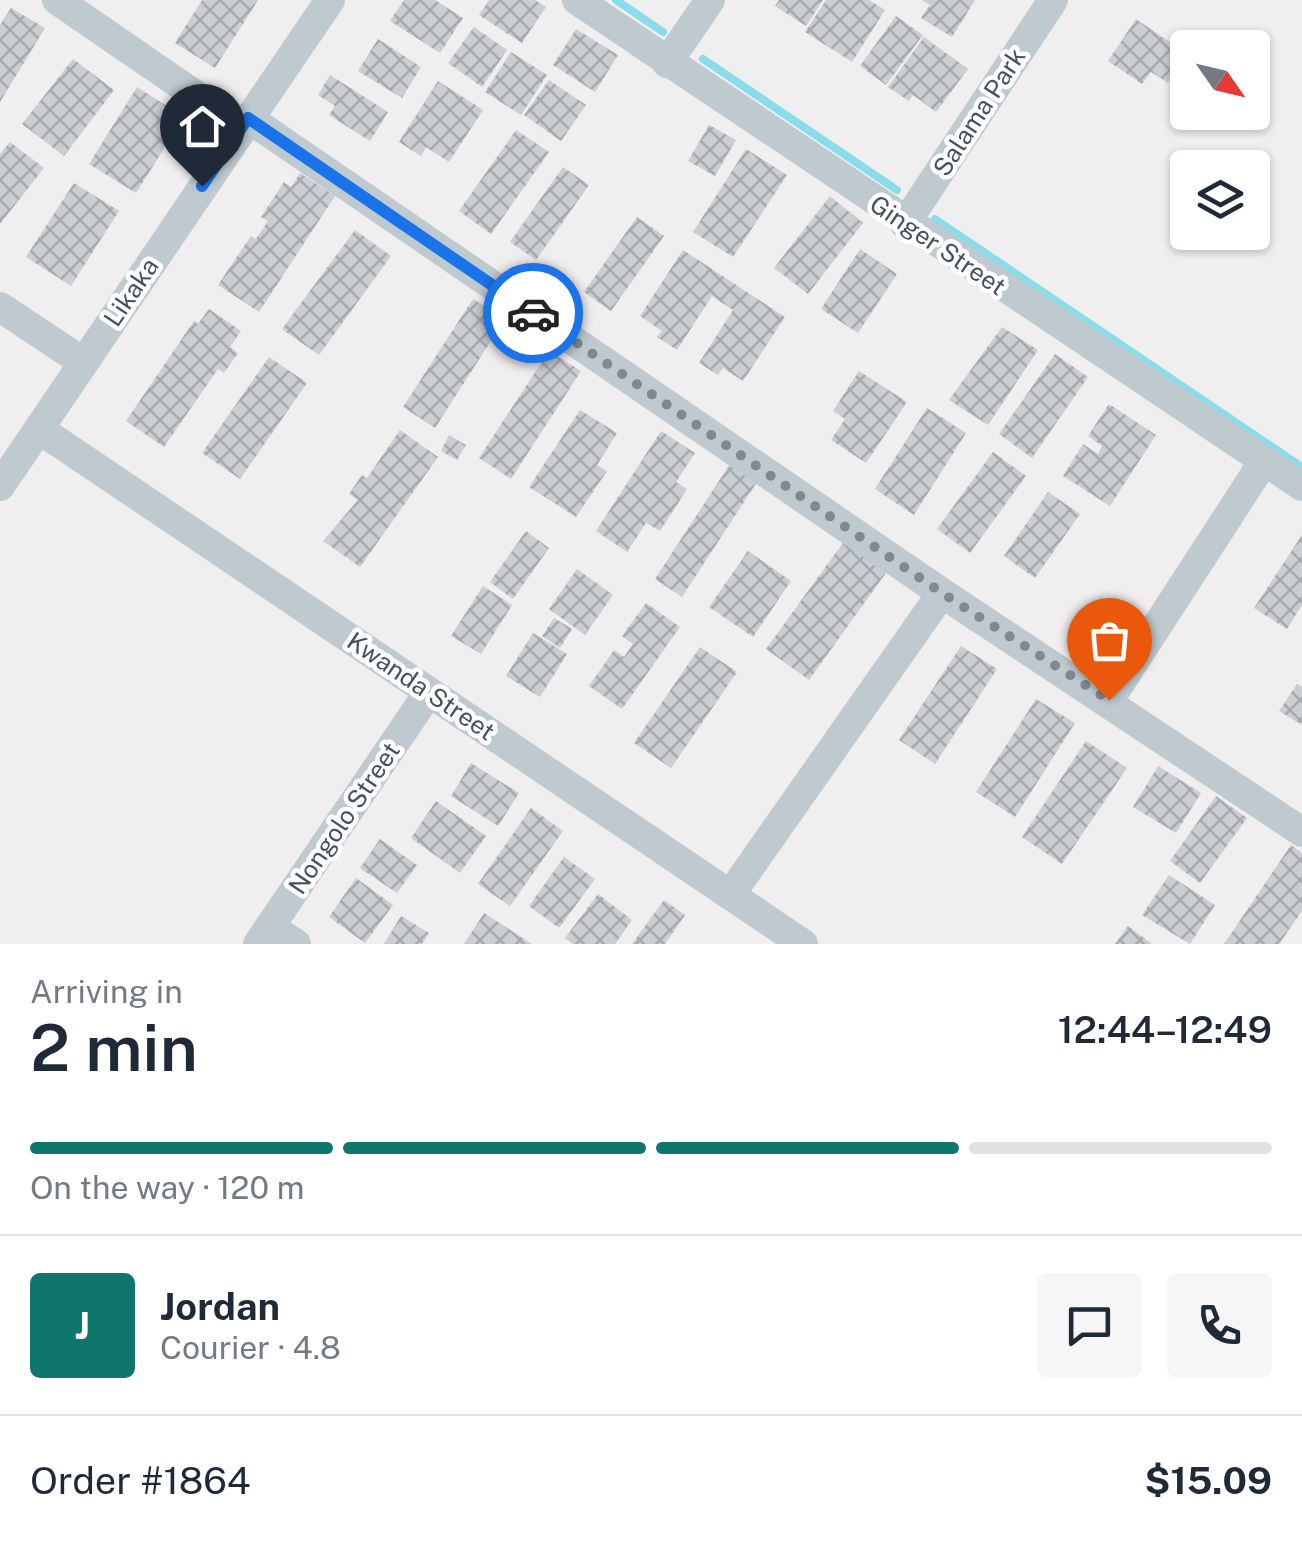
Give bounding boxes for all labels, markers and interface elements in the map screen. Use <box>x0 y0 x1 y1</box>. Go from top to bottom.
north arrow <box>1170 30 1270 130</box>
map controls <box>1170 30 1270 250</box>
street label: Salama Park <box>927 42 1031 182</box>
pin <box>160 84 245 187</box>
icon: home <box>175 99 230 154</box>
button: layers <box>1170 150 1270 250</box>
street label: Ginger Street <box>864 189 1012 301</box>
street label: Likaka <box>97 252 165 332</box>
courier <box>483 263 583 363</box>
icon: car <box>506 286 561 341</box>
pin <box>1067 598 1152 701</box>
icon: bag <box>1082 613 1137 668</box>
street label: Kwanda Street <box>342 626 500 746</box>
street label: Nongolo Street <box>282 736 406 900</box>
text: Arriving in <box>30 973 183 1010</box>
text: 12:44–12:49 <box>1058 1007 1272 1052</box>
text: 2 min <box>30 1009 198 1086</box>
text: On the way · 120 m <box>30 1169 304 1206</box>
button: chat <box>1037 1273 1142 1378</box>
button: phone <box>1167 1273 1272 1378</box>
text: Jordan <box>160 1284 280 1329</box>
text: J <box>75 1303 90 1348</box>
text: Courier · 4.8 <box>160 1329 341 1366</box>
text: Order #1864 <box>30 1458 251 1503</box>
text: $15.09 <box>1145 1458 1272 1503</box>

